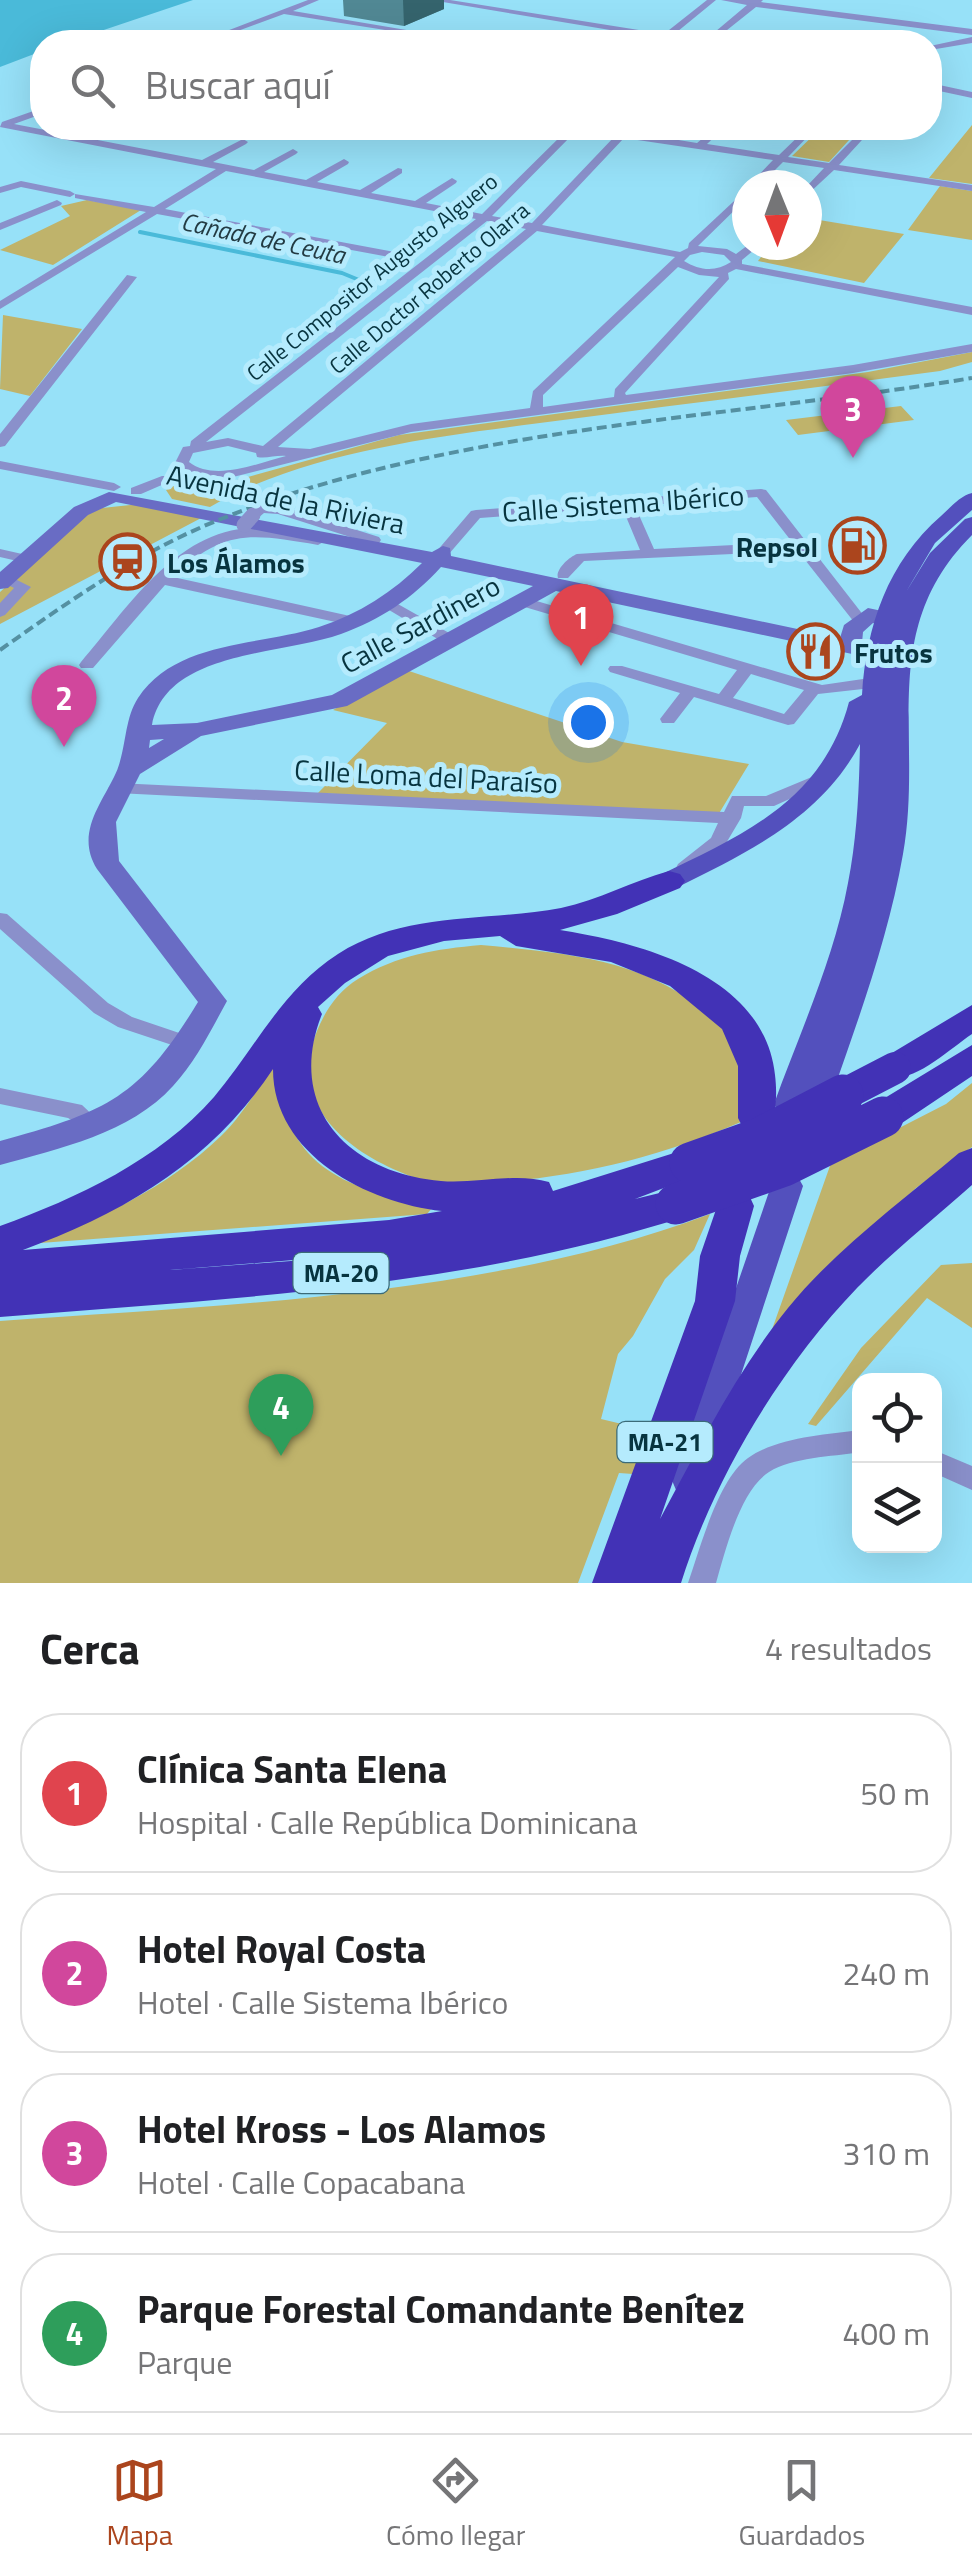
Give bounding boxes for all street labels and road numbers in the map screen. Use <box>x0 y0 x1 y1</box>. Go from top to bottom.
street label: Calle Compositor Augusto Alguero <box>239 165 505 389</box>
street label: Calle Doctor Roberto Olarra <box>321 194 537 382</box>
street label: Avenida de la Riviera <box>163 453 409 545</box>
street label: Calle Sistema Ibérico <box>500 473 746 533</box>
street label: Calle Sardinero <box>332 564 508 684</box>
street label: Calle Loma del Paraíso <box>293 748 559 804</box>
road number: MA-20 <box>294 1253 388 1293</box>
road number: MA-21 <box>618 1422 712 1462</box>

